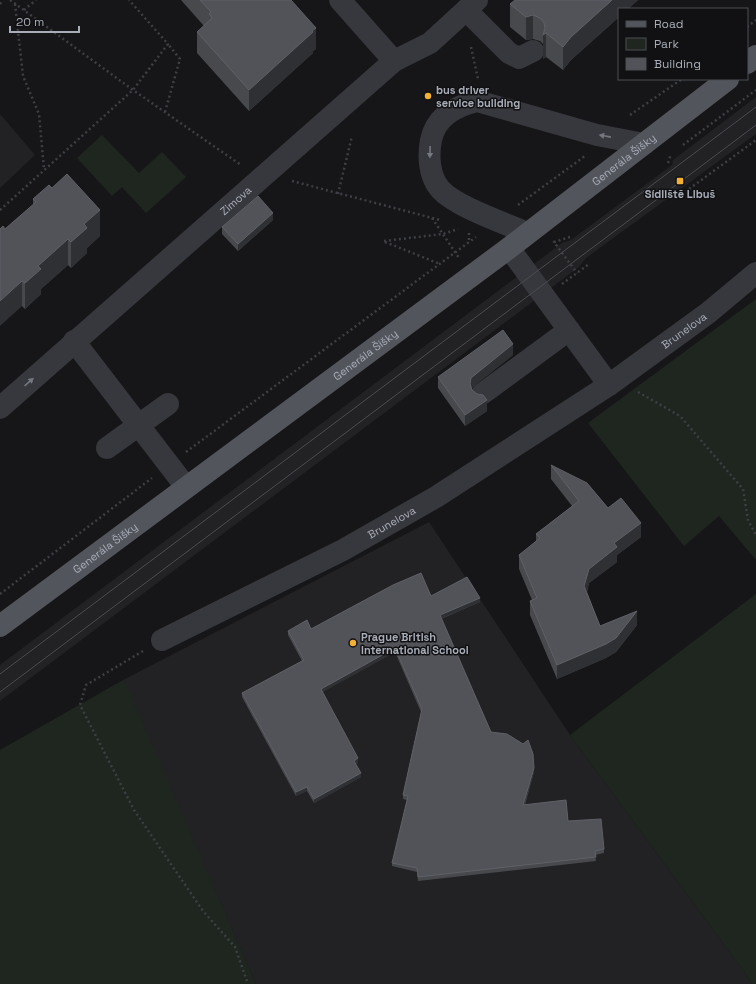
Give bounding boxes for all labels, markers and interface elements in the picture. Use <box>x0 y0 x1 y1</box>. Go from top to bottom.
scale bar <box>10 8 79 34</box>
legend <box>618 8 748 80</box>
text: 20 m <box>16 14 44 30</box>
text: Road <box>654 16 683 32</box>
text: Park <box>654 36 679 52</box>
text: Building <box>654 56 701 72</box>
place label: bus driver service building <box>436 83 520 110</box>
marker: bus driver service building <box>423 91 433 101</box>
street label: Generála Šišky <box>589 130 659 189</box>
one-way arrow <box>599 133 611 139</box>
one-way arrow <box>427 146 433 159</box>
marker: Sídliště Libuš <box>675 176 685 186</box>
street label: Zimova <box>217 182 255 218</box>
place label: Sídliště Libuš <box>645 187 715 201</box>
street label: Brunelova <box>659 309 710 352</box>
street label: Generála Šišky <box>330 326 400 383</box>
one-way arrow <box>24 377 34 386</box>
street label: Brunelova <box>365 503 419 541</box>
street label: Generála Šišky <box>70 519 140 577</box>
place label: Prague British International School <box>361 630 469 657</box>
marker: Prague British International School <box>348 638 358 648</box>

